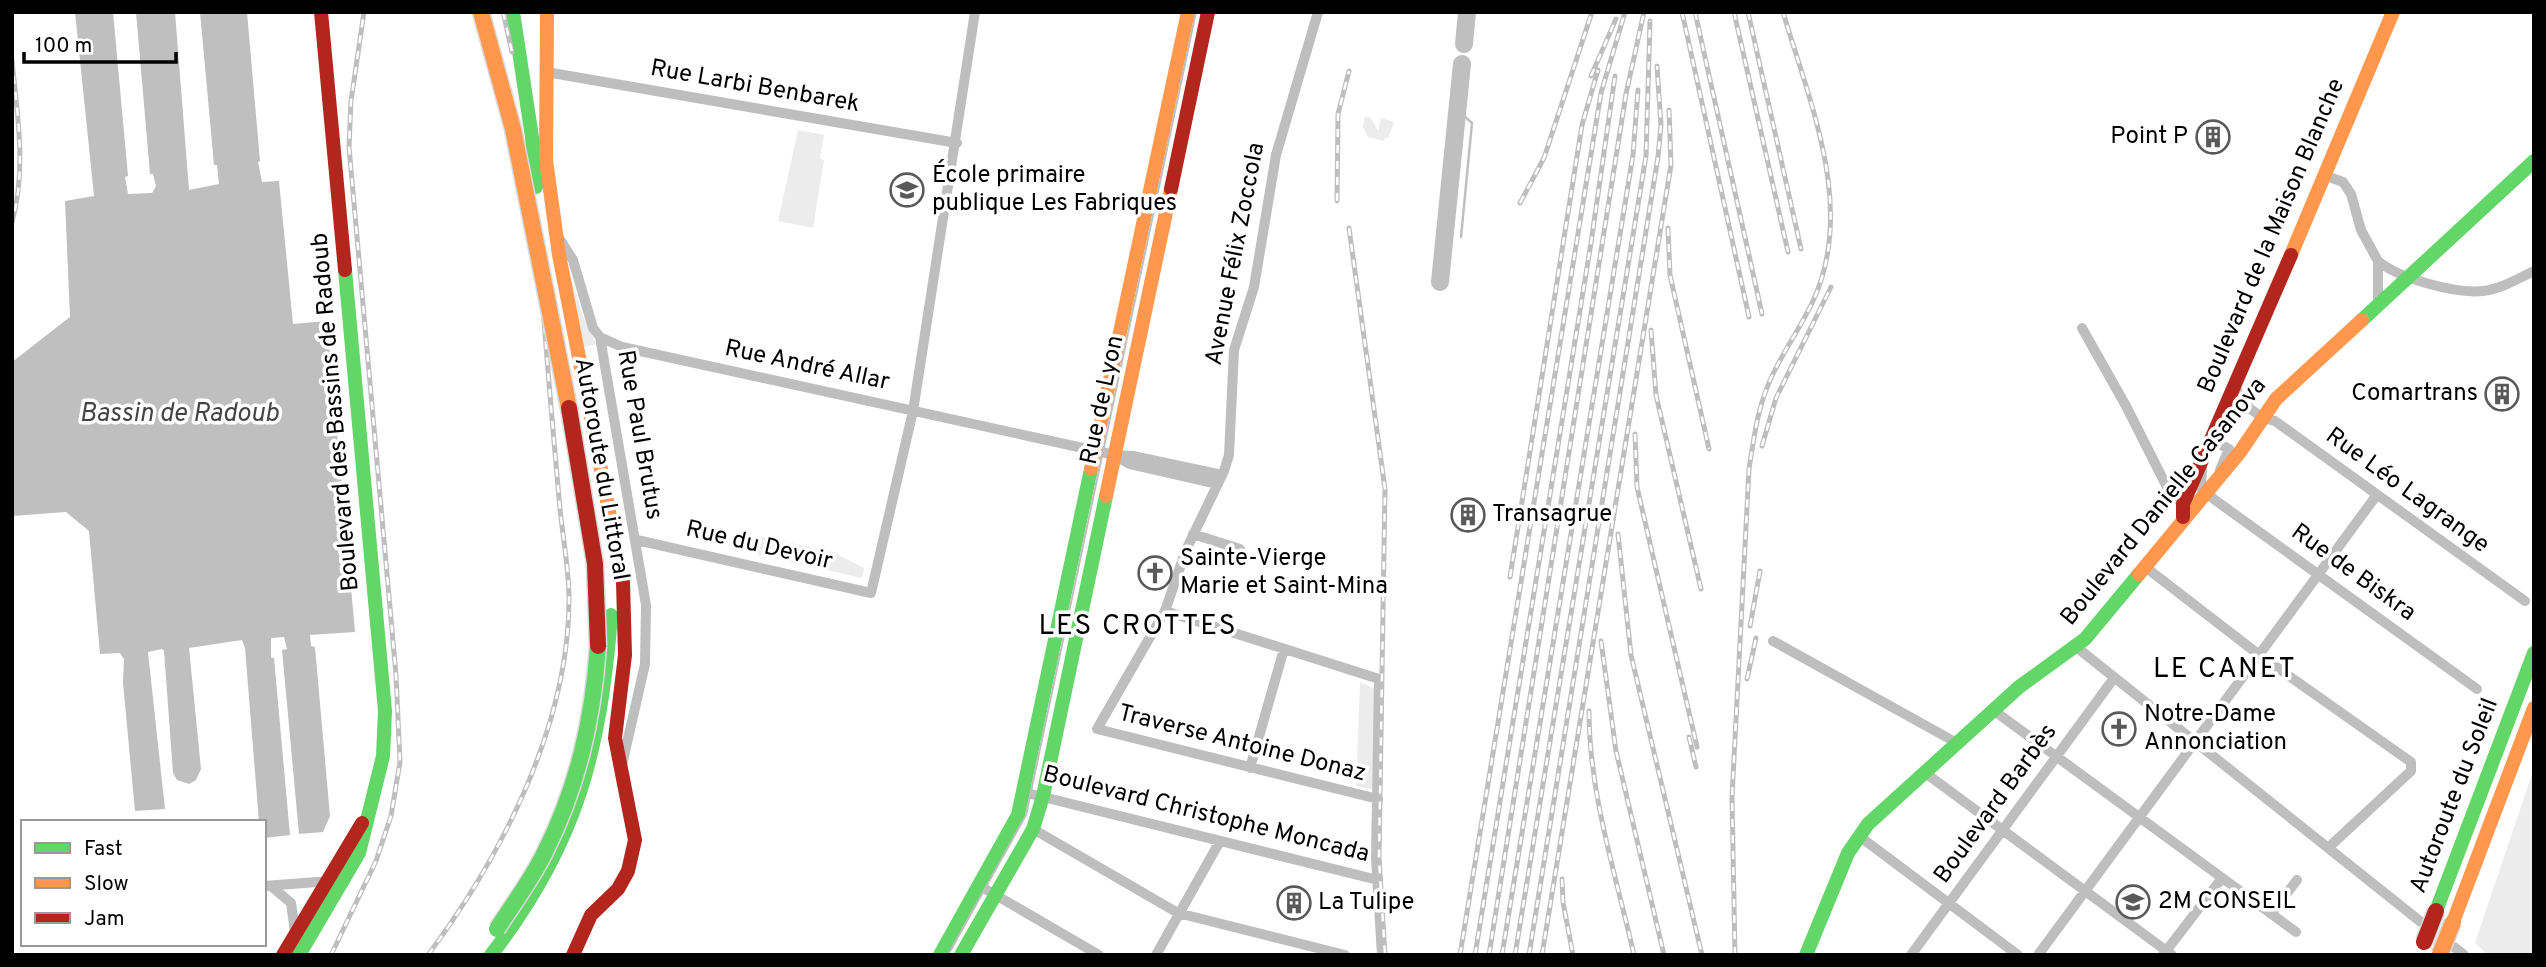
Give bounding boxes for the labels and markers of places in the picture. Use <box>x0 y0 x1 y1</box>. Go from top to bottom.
building icon: Point P <box>2194 118 2232 156</box>
place label: Point P <box>2110 122 2188 152</box>
place label: École primaire publique Les Fabriques <box>932 159 1177 219</box>
school or university icon: École primaire publique Les Fabriques <box>888 171 926 209</box>
building icon: Comartrans <box>2483 375 2521 413</box>
place label: Comartrans <box>2351 379 2478 409</box>
building icon: Transagrue <box>1449 496 1487 534</box>
place label: Transagrue <box>1492 500 1612 530</box>
place label: Sainte-Vierge Marie et Saint-Mina <box>1180 544 1388 602</box>
church icon: Sainte-Vierge Marie et Saint-Mina <box>1136 554 1174 592</box>
place label: Notre-Dame Annonciation <box>2144 700 2287 758</box>
church icon: Notre-Dame Annonciation <box>2100 710 2138 748</box>
school or university icon: 2M CONSEIL <box>2114 883 2152 921</box>
building icon: La Tulipe <box>1275 884 1313 922</box>
place label: 2M CONSEIL <box>2158 887 2296 917</box>
place label: La Tulipe <box>1318 888 1415 918</box>

